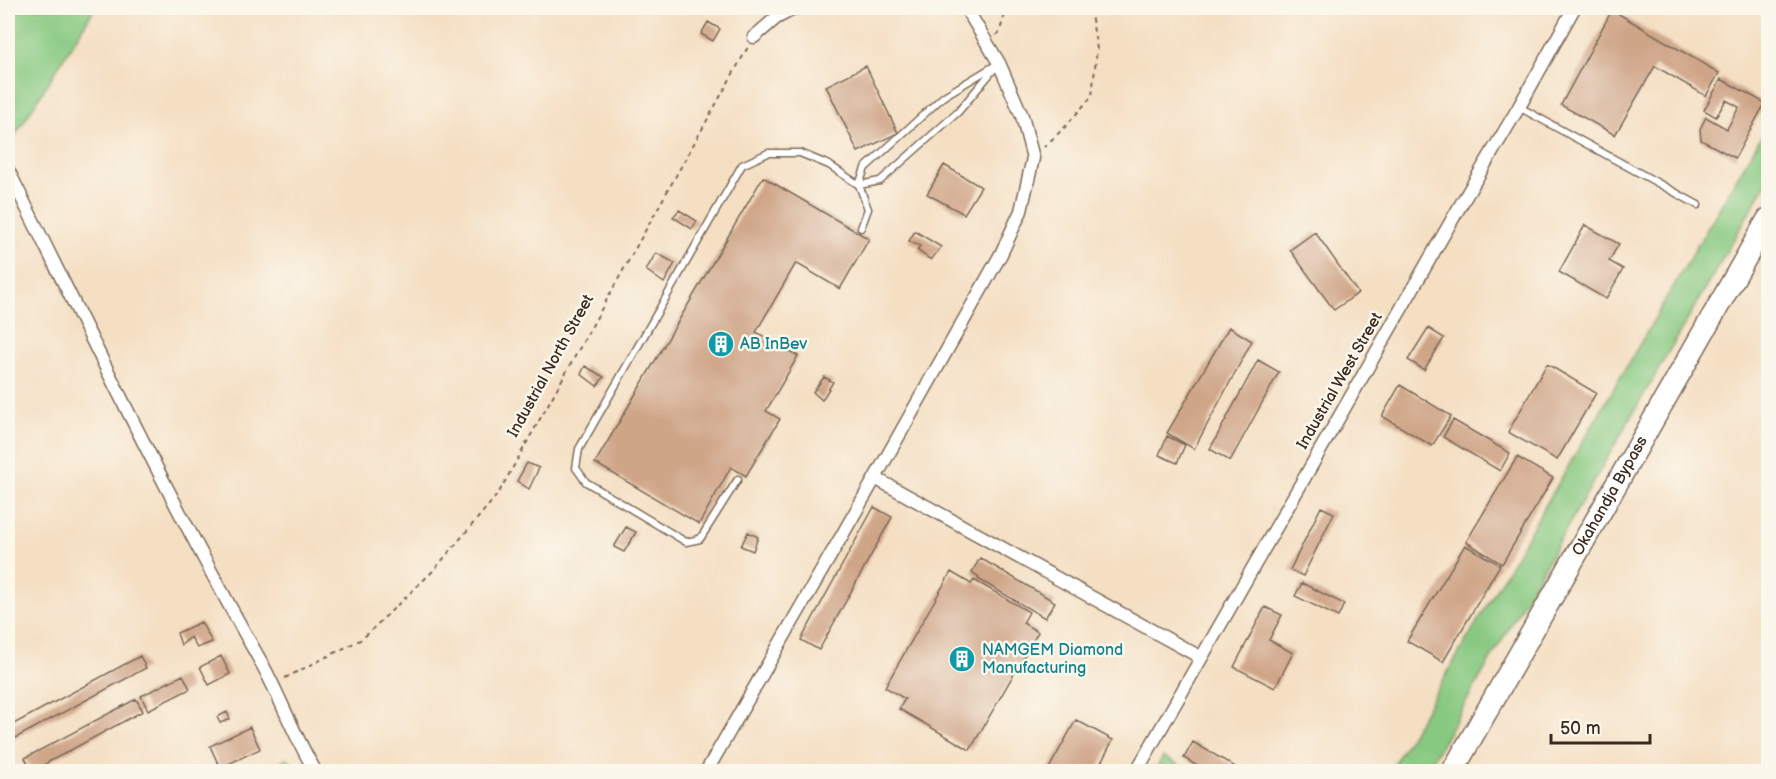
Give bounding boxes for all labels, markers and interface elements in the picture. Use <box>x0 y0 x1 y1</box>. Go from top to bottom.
street label: Industrial North Street <box>504 291 598 441</box>
street label: Industrial West Street <box>1293 309 1387 453</box>
building icon: AB InBev <box>706 329 736 359</box>
place label: AB InBev <box>740 335 807 354</box>
street label: Okahandja Bypass <box>1568 433 1651 559</box>
place label: NAMGEM Diamond Manufacturing <box>982 641 1123 678</box>
building icon: NAMGEM Diamond Manufacturing <box>947 644 977 674</box>
scale bar <box>1551 707 1650 745</box>
text: 50 m <box>1560 718 1601 739</box>

